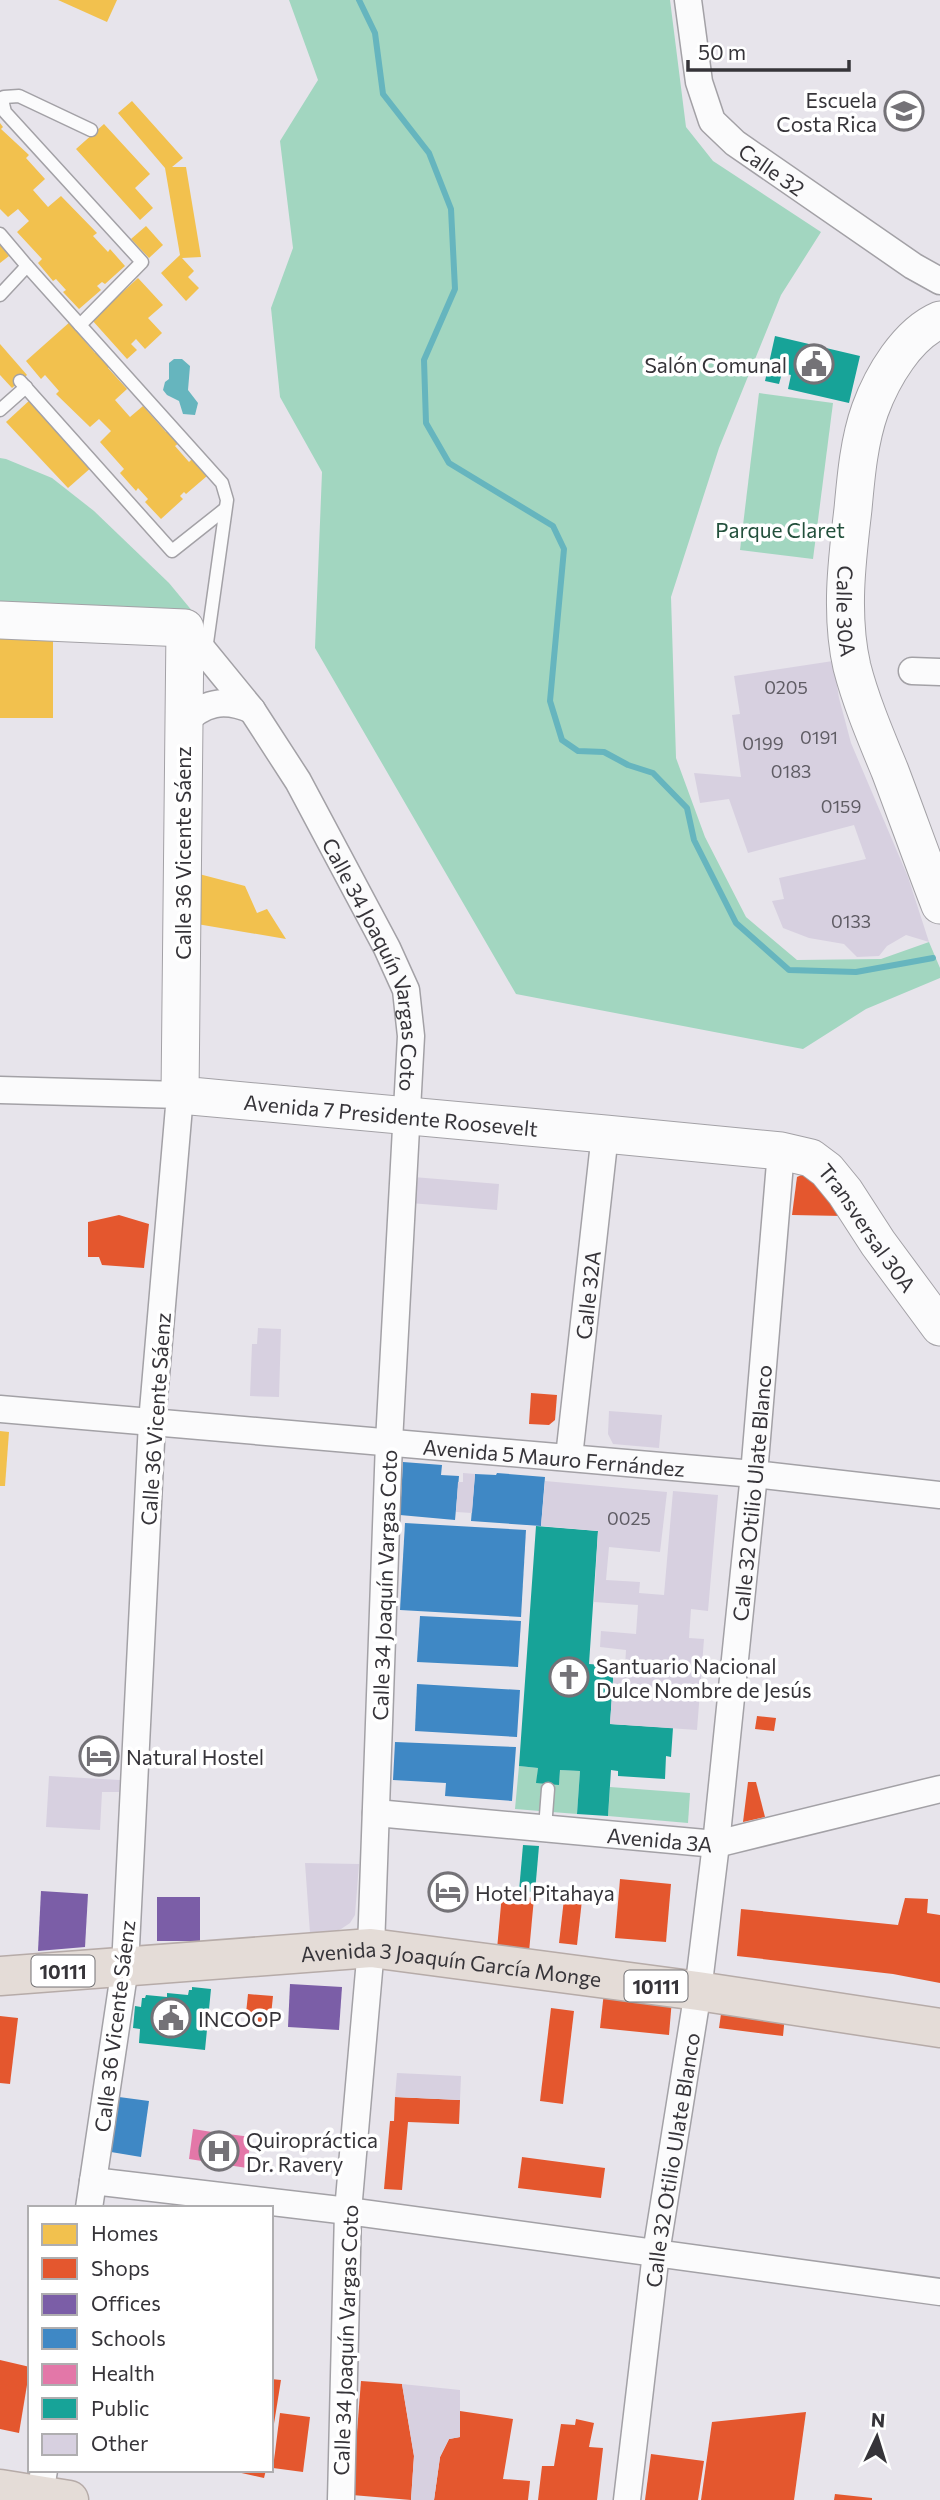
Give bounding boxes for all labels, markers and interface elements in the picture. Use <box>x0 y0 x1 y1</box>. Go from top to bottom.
scale bar <box>688 28 849 72</box>
text: 50 m <box>698 39 746 64</box>
place label: Escuela Costa Rica <box>776 87 877 136</box>
school or university icon: Escuela Costa Rica <box>883 90 925 132</box>
street label: Calle 32 <box>734 137 810 200</box>
public building icon: Salón Comunal <box>793 343 835 385</box>
place label: Salón Comunal <box>644 352 787 377</box>
park label: Parque Claret <box>715 517 845 542</box>
street label: Calle 30A <box>833 565 862 658</box>
house number: 0205 <box>764 676 808 698</box>
house number: 0191 <box>800 726 838 748</box>
house number: 0199 <box>742 732 784 754</box>
street label: Calle 36 Vicente Sáenz <box>170 746 195 960</box>
house number: 0183 <box>771 760 811 782</box>
house number: 0159 <box>821 795 861 817</box>
street label: Calle 34 Joaquín Vargas Coto <box>318 833 424 1092</box>
house number: 0133 <box>831 910 871 932</box>
street label: Avenida 7 Presidente Roosevelt <box>243 1088 539 1140</box>
street label: Transversal 30A <box>814 1158 922 1296</box>
street label: Calle 32A <box>570 1249 604 1341</box>
street label: Calle 36 Vicente Sáenz <box>135 1312 175 1526</box>
street label: Calle 32 Otilio Ulate Blanco <box>726 1364 776 1622</box>
street label: Avenida 5 Mauro Fernández <box>422 1433 686 1480</box>
street label: Calle 34 Joaquín Vargas Coto <box>367 1449 401 1721</box>
house number: 0025 <box>607 1507 651 1529</box>
place label: Santuario Nacional Dulce Nombre de Jesús <box>596 1653 812 1702</box>
church icon: Santuario Nacional Dulce Nombre de Jesús <box>548 1656 590 1698</box>
hotel icon: Natural Hostel <box>78 1735 120 1777</box>
place label: Natural Hostel <box>126 1744 264 1769</box>
street label: Avenida 3A <box>606 1822 714 1856</box>
hotel icon: Hotel Pitahaya <box>427 1871 469 1913</box>
place label: Hotel Pitahaya <box>475 1880 615 1905</box>
street label: Calle 36 Vicente Sáenz <box>89 1919 139 2133</box>
street label: Avenida 3 Joaquín García Monge <box>300 1935 603 1991</box>
road number: 10111 <box>32 1955 94 1986</box>
road number: 10111 <box>624 1970 688 2002</box>
public building icon: INCOOP <box>150 1997 192 2039</box>
place label: INCOOP <box>198 2006 282 2031</box>
street label: Calle 32 Otilio Ulate Blanco <box>640 2031 704 2289</box>
place label: Quiropráctica Dr. Ravery <box>246 2127 378 2176</box>
hospital icon: Quiropráctica Dr. Ravery <box>198 2130 240 2172</box>
street label: Calle 34 Joaquín Vargas Coto <box>328 2204 362 2476</box>
legend <box>28 2206 273 2472</box>
text: Homes <box>91 2220 158 2245</box>
text: Shops <box>91 2255 150 2280</box>
text: Offices <box>91 2290 161 2315</box>
text: Schools <box>91 2325 166 2350</box>
text: Health <box>91 2360 155 2385</box>
text: Public <box>91 2395 149 2420</box>
north arrow <box>842 2402 912 2472</box>
text: N <box>870 2408 886 2432</box>
text: Other <box>91 2430 148 2455</box>

